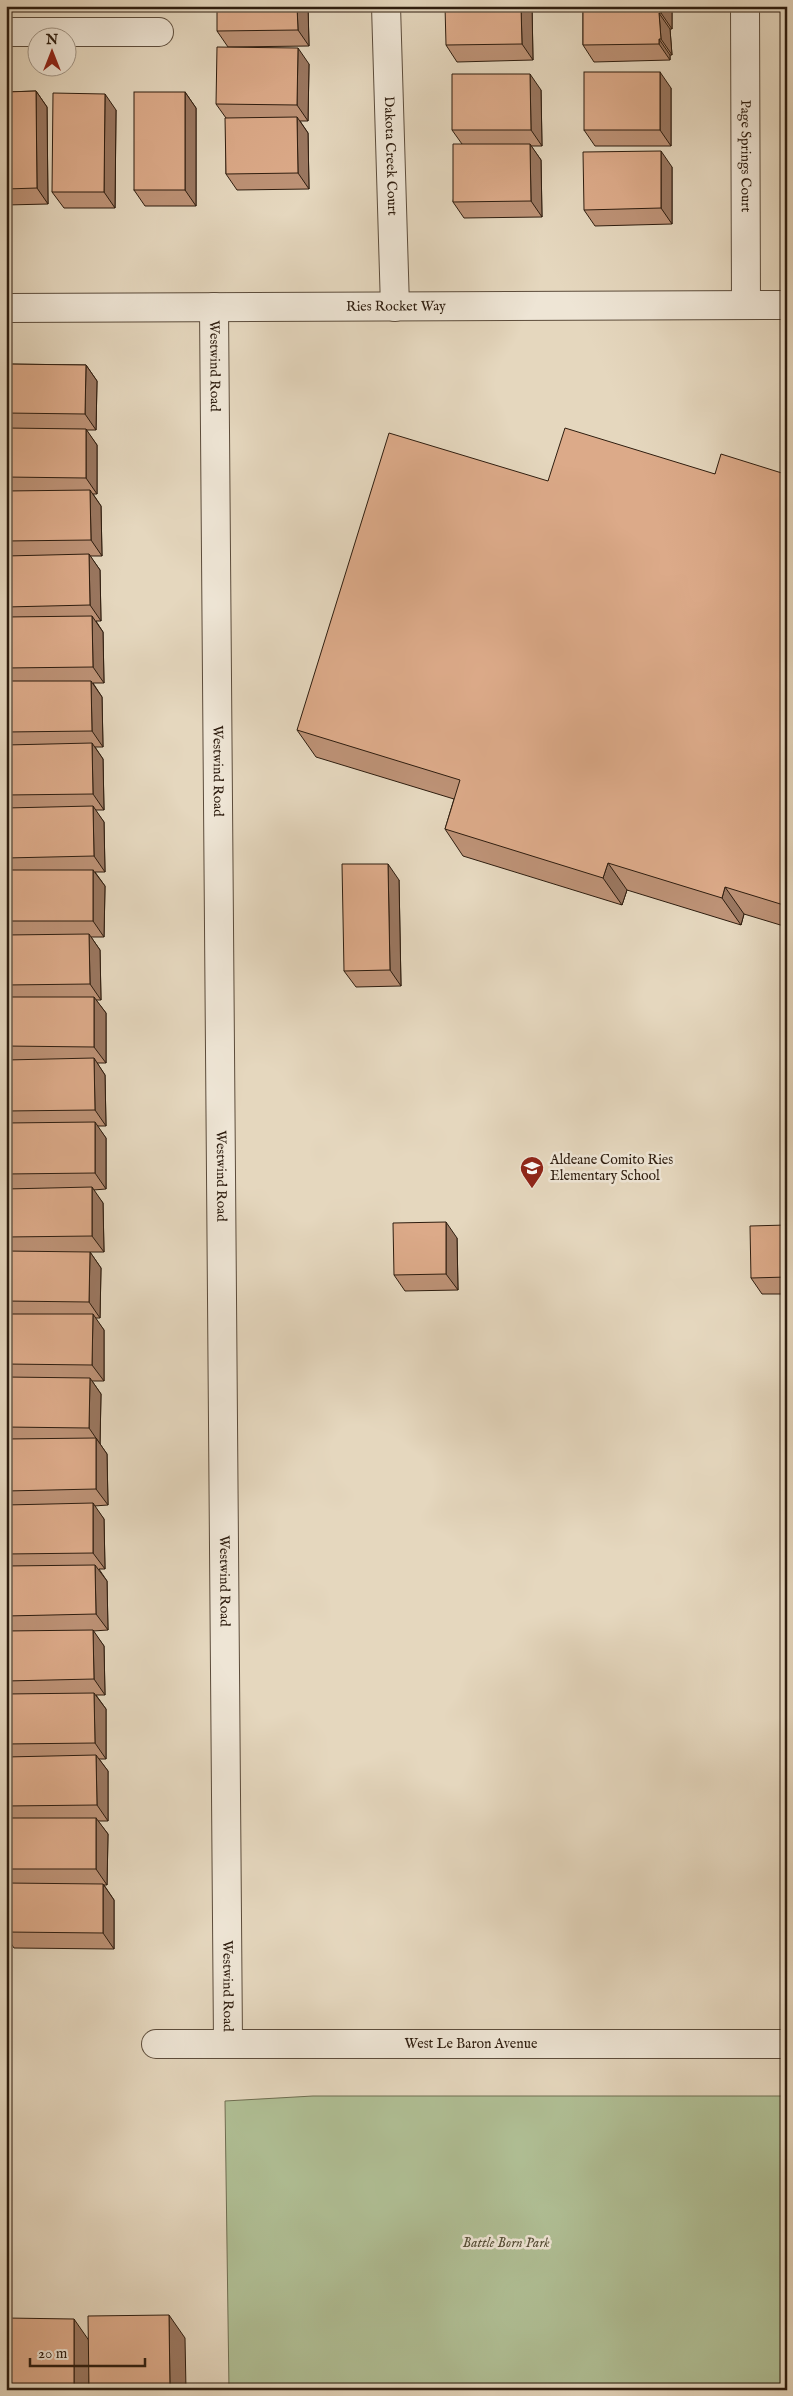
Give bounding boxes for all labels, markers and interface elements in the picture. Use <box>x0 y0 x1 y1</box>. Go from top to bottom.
north arrow <box>28 28 78 78</box>
text: N <box>45 31 58 49</box>
street label: Dakota Creek Court <box>380 96 401 216</box>
street label: Page Springs Court <box>736 100 755 213</box>
street label: Ries Rocket Way <box>346 297 446 316</box>
street label: Westwind Road <box>205 320 224 412</box>
street label: Westwind Road <box>208 725 227 817</box>
street label: Westwind Road <box>212 1130 230 1222</box>
place label: Aldeane Comito Ries Elementary School <box>549 1151 673 1185</box>
school or university icon: Aldeane Comito Ries Elementary School <box>519 1155 545 1189</box>
street label: Westwind Road <box>215 1535 234 1627</box>
street label: Westwind Road <box>218 1940 237 2032</box>
street label: West Le Baron Avenue <box>405 2035 538 2053</box>
park label: Battle Born Park <box>462 2234 550 2252</box>
scale bar <box>30 2336 145 2368</box>
text: 20 m <box>38 2344 68 2363</box>

